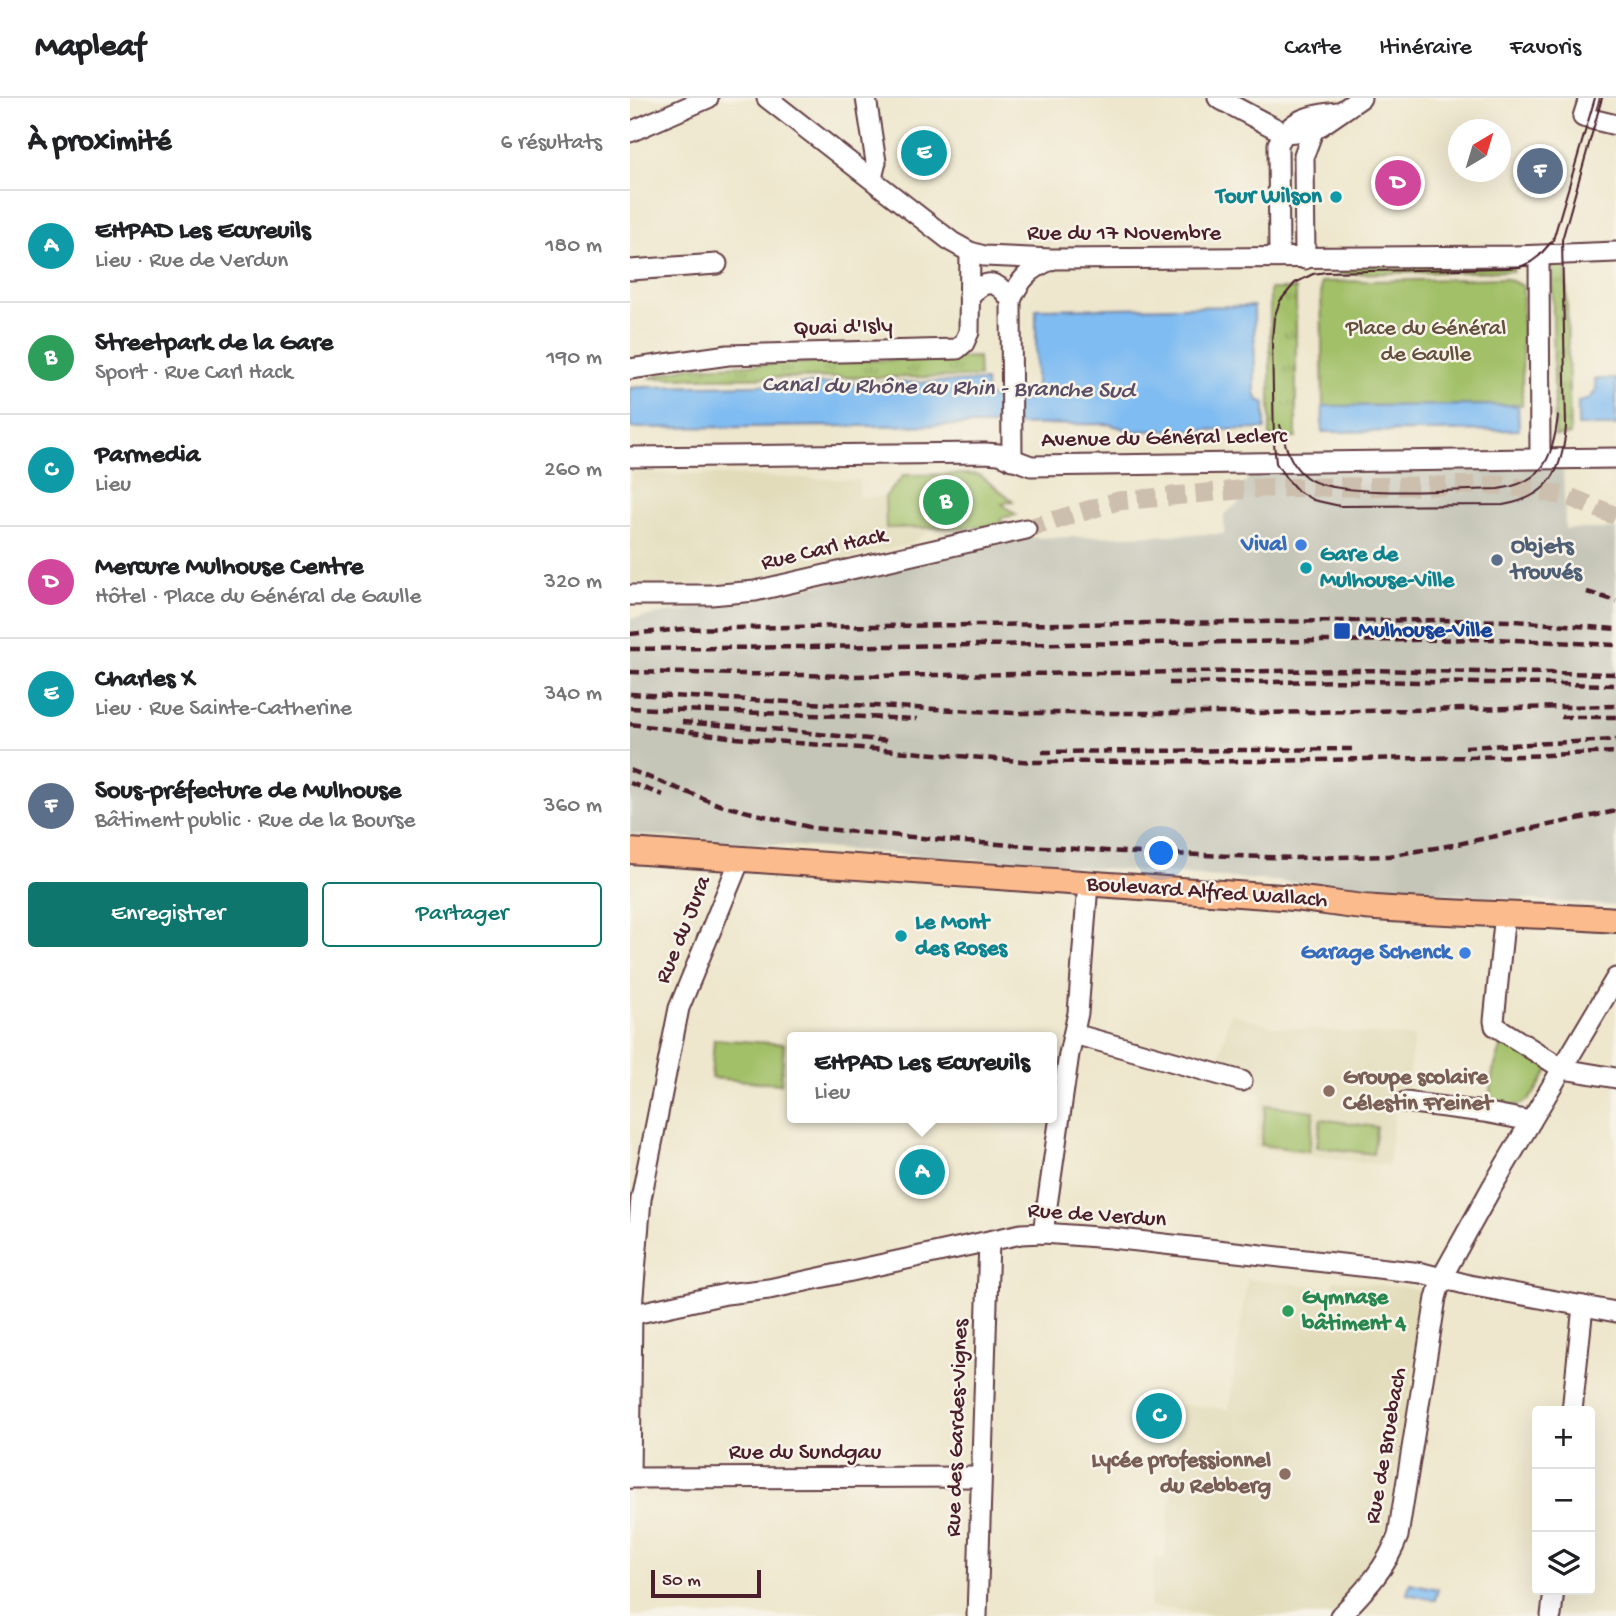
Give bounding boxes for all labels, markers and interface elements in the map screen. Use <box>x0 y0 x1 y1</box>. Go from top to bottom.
text: Mapleaf <box>35 29 145 67</box>
text: Carte <box>1284 34 1341 63</box>
text: Itinéraire <box>1379 34 1472 63</box>
text: Favoris <box>1510 34 1581 63</box>
north arrow <box>1448 119 1511 182</box>
text: À proximité <box>28 126 172 161</box>
pin: E <box>901 127 947 179</box>
text: 6 résultats <box>501 130 602 157</box>
pin: F <box>1517 145 1563 197</box>
pin: D <box>1375 157 1421 209</box>
place label: Tour Wilson <box>1214 184 1323 211</box>
marker: Tour Wilson <box>1328 189 1344 205</box>
text: EHPAD Les Ecureuils <box>95 217 311 248</box>
street label: Rue du 17 Novembre <box>1027 221 1222 248</box>
text: A <box>44 233 58 260</box>
text: 180 m <box>545 233 602 260</box>
text: Lieu · Rue de Verdun <box>95 248 288 275</box>
street label: Quai d'Isly <box>793 313 893 343</box>
park label: Place du Général de Gaulle <box>1345 316 1506 369</box>
text: Streetpark de la Gare <box>95 329 333 360</box>
text: B <box>45 345 57 372</box>
text: 190 m <box>546 345 602 372</box>
text: Sport · Rue Carl Hack <box>95 360 293 387</box>
water label: Canal du Rhône au Rhin - Branche Sud <box>761 371 1138 407</box>
street label: Avenue du Général Leclerc <box>1041 423 1288 455</box>
text: Parmedia <box>95 441 200 472</box>
text: C <box>45 457 57 484</box>
text: 260 m <box>544 457 602 484</box>
text: Lieu <box>95 472 131 499</box>
pin: B <box>923 476 969 528</box>
street label: Rue Carl Hack <box>759 522 892 578</box>
place label: Vival <box>1240 532 1287 559</box>
place label: Objets trouvés <box>1509 534 1583 587</box>
marker: Vival <box>1293 537 1309 553</box>
place label: Gare de Mulhouse-Ville <box>1320 542 1455 595</box>
marker: Objets trouvés <box>1489 552 1505 568</box>
text: Mercure Mulhouse Centre <box>95 553 363 584</box>
marker: Gare de Mulhouse-Ville <box>1298 560 1314 576</box>
text: D <box>44 569 59 596</box>
text: 320 m <box>544 569 602 596</box>
text: Hôtel · Place du Général de Gaulle <box>95 584 421 611</box>
place label: Mulhouse-Ville <box>1358 618 1493 645</box>
marker: Mulhouse-Ville <box>1332 621 1352 641</box>
text: Charles X <box>95 665 195 696</box>
text: E <box>44 681 58 708</box>
text: 340 m <box>544 681 602 708</box>
text: Lieu · Rue Sainte-Catherine <box>95 696 352 723</box>
text: Sous-préfecture de Mulhouse <box>95 777 401 808</box>
text: F <box>45 793 57 820</box>
text: 360 m <box>544 793 602 820</box>
text: Bâtiment public · Rue de la Bourse <box>95 808 415 835</box>
your location <box>1144 836 1178 870</box>
street label: Rue du Jura <box>650 871 718 988</box>
street label: Boulevard Alfred Wallach <box>1085 871 1328 915</box>
button: Enregistrer <box>28 882 308 947</box>
button: Partager <box>322 882 602 947</box>
place label: Le Mont des Roses <box>915 910 1009 963</box>
marker: Le Mont des Roses <box>893 928 909 944</box>
place label: Garage Schenck <box>1301 940 1454 967</box>
marker: Garage Schenck <box>1457 945 1473 961</box>
popup <box>787 1032 1057 1123</box>
text: EHPAD Les Ecureuils <box>814 1049 1030 1080</box>
place label: Groupe scolaire Célestin Freinet <box>1343 1065 1495 1118</box>
text: Lieu <box>814 1080 850 1107</box>
marker: Groupe scolaire Célestin Freinet <box>1321 1083 1337 1099</box>
pin: A <box>899 1146 945 1198</box>
street label: Rue de Verdun <box>1027 1198 1167 1234</box>
place label: Gymnase bâtiment 4 <box>1301 1285 1406 1338</box>
marker: Gymnase bâtiment 4 <box>1280 1303 1296 1319</box>
street label: Rue des Gardes-Vignes <box>941 1318 975 1537</box>
street label: Rue de Bruebach <box>1360 1366 1414 1526</box>
pin: C <box>1136 1390 1182 1442</box>
map controls <box>1532 1406 1595 1595</box>
button: + <box>1532 1406 1595 1469</box>
street label: Rue du Sundgau <box>729 1440 881 1467</box>
place label: Lycée professionnel du Rebberg <box>1091 1448 1271 1501</box>
marker: Lycée professionnel du Rebberg <box>1277 1466 1293 1482</box>
button: − <box>1532 1469 1595 1532</box>
button: layers <box>1532 1532 1595 1595</box>
scale bar <box>651 1567 761 1599</box>
text: 50 m <box>662 1570 701 1593</box>

